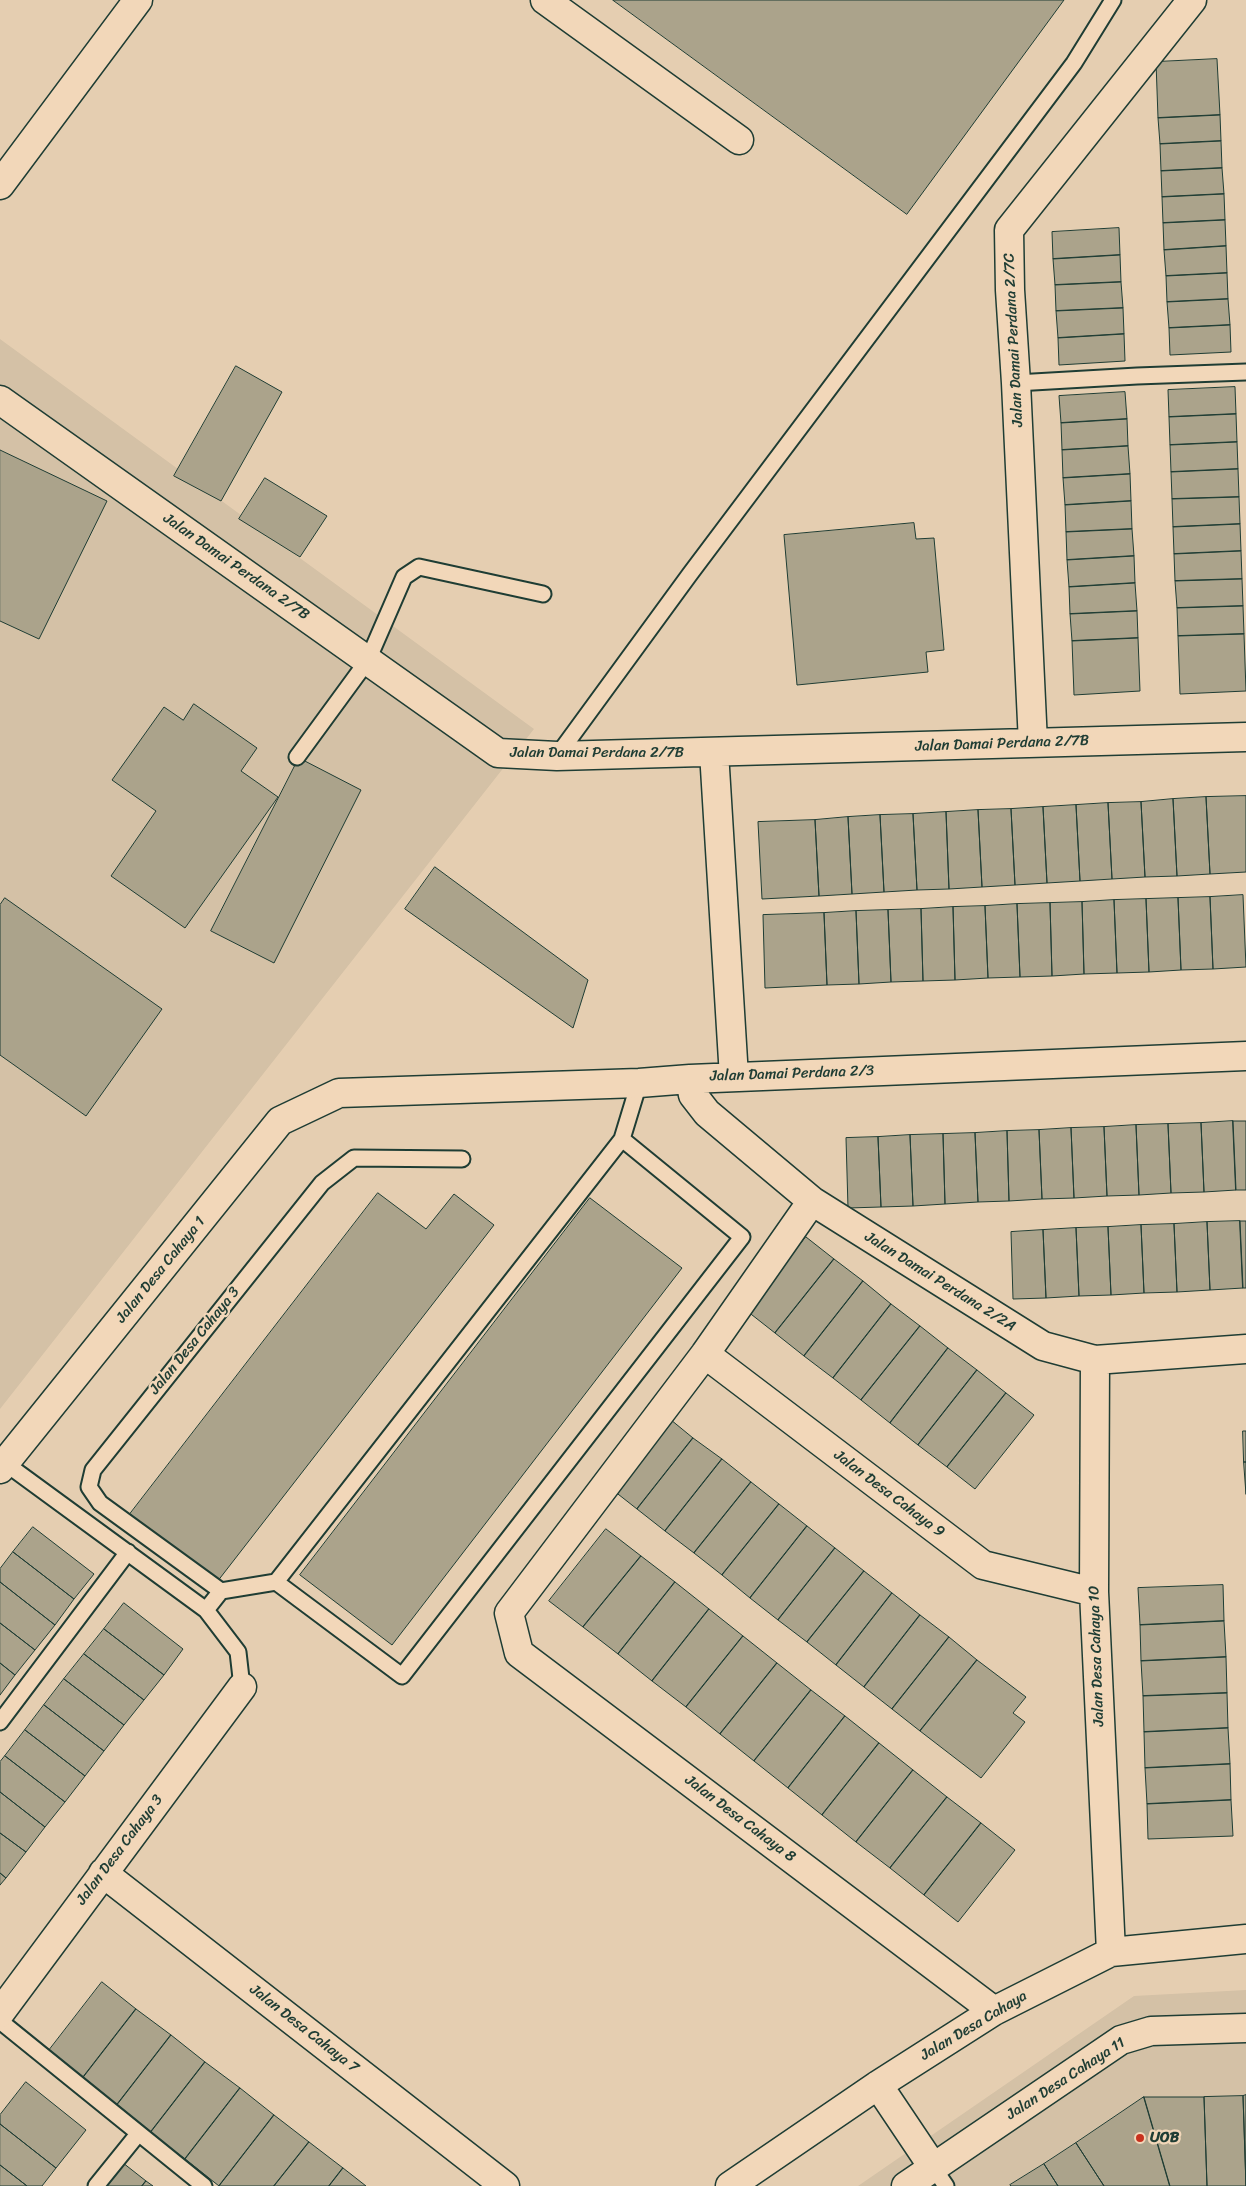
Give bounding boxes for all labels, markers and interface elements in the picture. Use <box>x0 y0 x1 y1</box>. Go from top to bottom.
street label: Jalan Damai Perdana 2/7C <box>1000 253 1028 427</box>
street label: Jalan Damai Perdana 2/7B <box>160 510 312 624</box>
street label: Jalan Damai Perdana 2/7B <box>915 732 1089 756</box>
street label: Jalan Damai Perdana 2/7B <box>510 744 684 762</box>
street label: Jalan Damai Perdana 2/3 <box>710 1062 874 1086</box>
street label: Jalan Desa Cahaya 1 <box>113 1213 209 1327</box>
street label: Jalan Damai Perdana 2/2A <box>861 1228 1019 1336</box>
street label: Jalan Desa Cahaya 3 <box>146 1284 244 1398</box>
street label: Jalan Desa Cahaya 9 <box>830 1446 948 1542</box>
street label: Jalan Desa Cahaya 10 <box>1086 1585 1108 1727</box>
street label: Jalan Desa Cahaya 8 <box>681 1772 799 1866</box>
street label: Jalan Desa Cahaya 3 <box>73 1791 167 1909</box>
street label: Jalan Desa Cahaya 7 <box>246 1981 362 2077</box>
street label: Jalan Desa Cahaya <box>918 1987 1030 2065</box>
street label: Jalan Desa Cahaya 11 <box>1003 2034 1129 2124</box>
place label: UOB <box>1150 2129 1179 2147</box>
marker: UOB <box>1134 2132 1146 2144</box>

